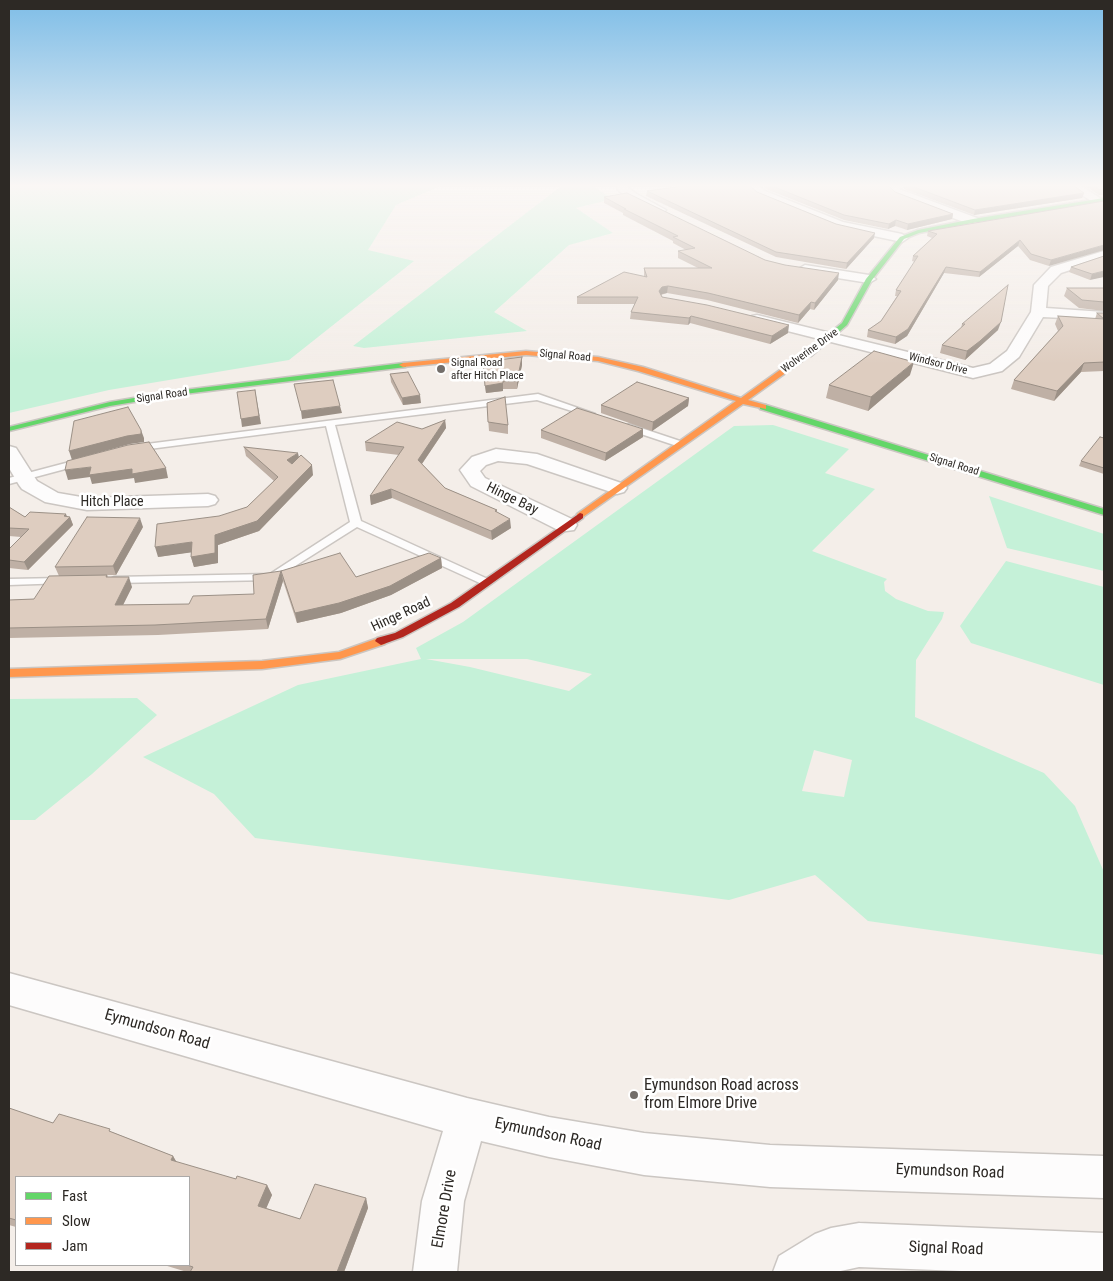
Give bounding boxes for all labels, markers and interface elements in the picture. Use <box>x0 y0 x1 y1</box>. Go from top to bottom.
street label: Wolverine Drive <box>779 326 841 376</box>
street label: Signal Road <box>539 347 591 365</box>
street label: Windsor Drive <box>907 350 969 378</box>
place label: Signal Road after Hitch Place <box>451 356 524 382</box>
marker: Signal Road after Hitch Place <box>435 363 447 375</box>
street label: Signal Road <box>136 386 188 406</box>
street label: Signal Road <box>928 451 980 479</box>
street label: Hinge Bay <box>483 479 541 519</box>
street label: Hitch Place <box>80 494 144 510</box>
street label: Hinge Road <box>369 594 433 636</box>
street label: Eymundson Road <box>102 1006 212 1054</box>
place label: Eymundson Road across from Elmore Drive <box>644 1076 799 1114</box>
marker: Eymundson Road across from Elmore Drive <box>628 1089 640 1101</box>
street label: Eymundson Road <box>493 1114 603 1156</box>
street label: Eymundson Road <box>895 1161 1005 1183</box>
street label: Elmore Drive <box>429 1168 461 1250</box>
legend <box>15 1176 190 1266</box>
text: Fast <box>62 1187 87 1205</box>
text: Slow <box>62 1212 91 1230</box>
text: Jam <box>62 1237 88 1255</box>
street label: Signal Road <box>908 1238 984 1260</box>

